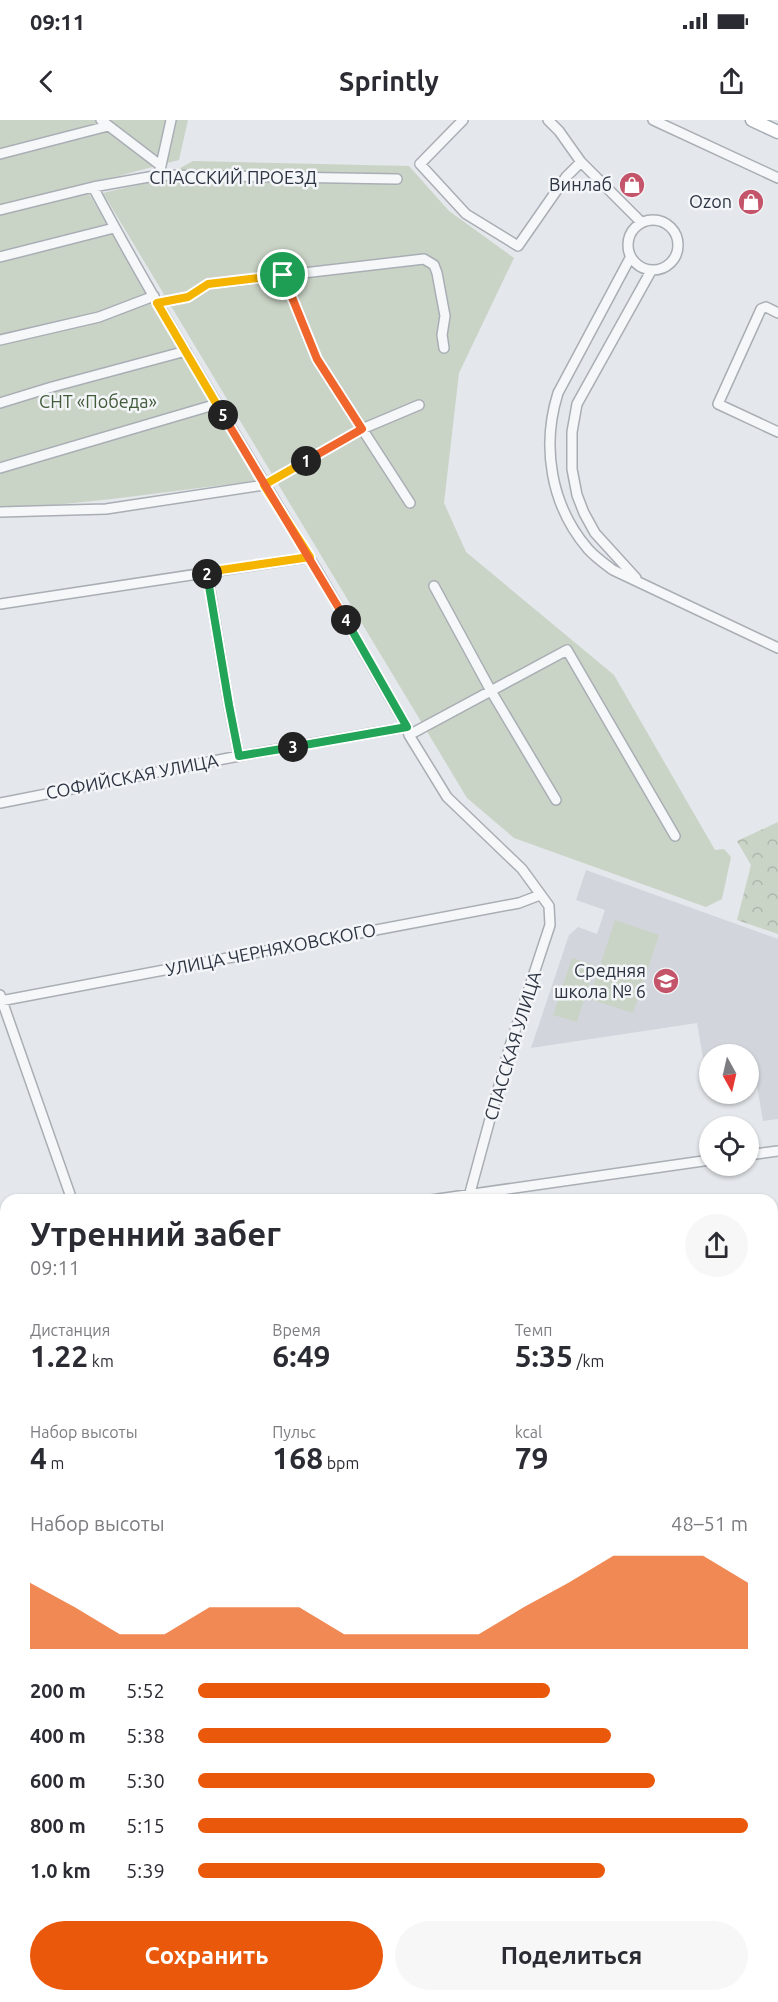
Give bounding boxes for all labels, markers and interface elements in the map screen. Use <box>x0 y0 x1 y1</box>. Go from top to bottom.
text: 09:11 <box>30 9 85 34</box>
icon: back <box>30 65 63 98</box>
icon: share <box>715 65 748 98</box>
text: Sprintly <box>339 66 439 96</box>
street label: СПАССКИЙ ПРОЕЗД <box>149 167 317 187</box>
shop icon: Винлаб <box>617 170 647 200</box>
place label: Винлаб <box>549 174 612 194</box>
shop icon: Ozon <box>736 187 766 217</box>
place label: Ozon <box>689 191 732 211</box>
pin <box>257 249 308 300</box>
icon: arrive <box>266 258 299 291</box>
park label: СНТ «Победа» <box>39 391 157 411</box>
pin: 5 <box>208 400 238 430</box>
text: 5 <box>218 406 228 424</box>
pin: 1 <box>291 446 321 476</box>
text: 1 <box>301 452 311 470</box>
pin: 2 <box>192 559 222 589</box>
text: 2 <box>202 565 212 583</box>
pin: 4 <box>331 605 361 635</box>
text: 4 <box>341 611 351 629</box>
pin: 3 <box>278 732 308 762</box>
text: 3 <box>288 738 298 756</box>
street label: СОФИЙСКАЯ УЛИЦА <box>44 749 220 803</box>
street label: УЛИЦА ЧЕРНЯХОВСКОГО <box>164 919 378 979</box>
place label: Средняя школа № 6 <box>554 960 646 1001</box>
school or university icon: Средняя школа № 6 <box>651 966 681 996</box>
street label: СПАССКАЯ УЛИЦА <box>480 968 544 1123</box>
north arrow <box>699 1044 759 1104</box>
map controls <box>699 1044 759 1176</box>
button: locate <box>699 1116 759 1176</box>
button: share <box>685 1214 748 1277</box>
text: Утренний забег <box>30 1215 281 1252</box>
text: 09:11 <box>30 1256 80 1279</box>
text: Дистанция <box>30 1321 110 1339</box>
text: Время <box>272 1321 321 1339</box>
text: Темп <box>515 1321 553 1339</box>
text: 1.22 <box>30 1339 88 1373</box>
text: 6:49 <box>272 1339 330 1373</box>
text: 5:35 <box>515 1339 573 1373</box>
text: km <box>88 1352 114 1370</box>
text: /km <box>573 1352 604 1370</box>
text: Набор высоты <box>30 1423 138 1441</box>
text: Пульс <box>272 1423 316 1441</box>
text: kcal <box>515 1423 542 1441</box>
text: 4 <box>30 1441 47 1475</box>
text: 168 <box>272 1441 323 1475</box>
text: 79 <box>515 1441 549 1475</box>
text: m <box>47 1454 64 1472</box>
text: bpm <box>323 1454 359 1472</box>
text: Набор высоты <box>30 1512 165 1535</box>
text: 48–51 m <box>671 1512 748 1535</box>
text: 200 m <box>30 1679 86 1702</box>
text: 5:52 <box>126 1679 165 1702</box>
text: 400 m <box>30 1724 86 1747</box>
text: 5:38 <box>126 1724 165 1747</box>
text: 600 m <box>30 1769 86 1792</box>
text: 5:30 <box>126 1769 165 1792</box>
text: 800 m <box>30 1814 86 1837</box>
text: 5:15 <box>126 1814 165 1837</box>
text: 1.0 km <box>30 1859 91 1882</box>
text: 5:39 <box>126 1859 165 1882</box>
button: Сохранить <box>30 1921 383 1990</box>
button: Поделиться <box>395 1921 748 1990</box>

